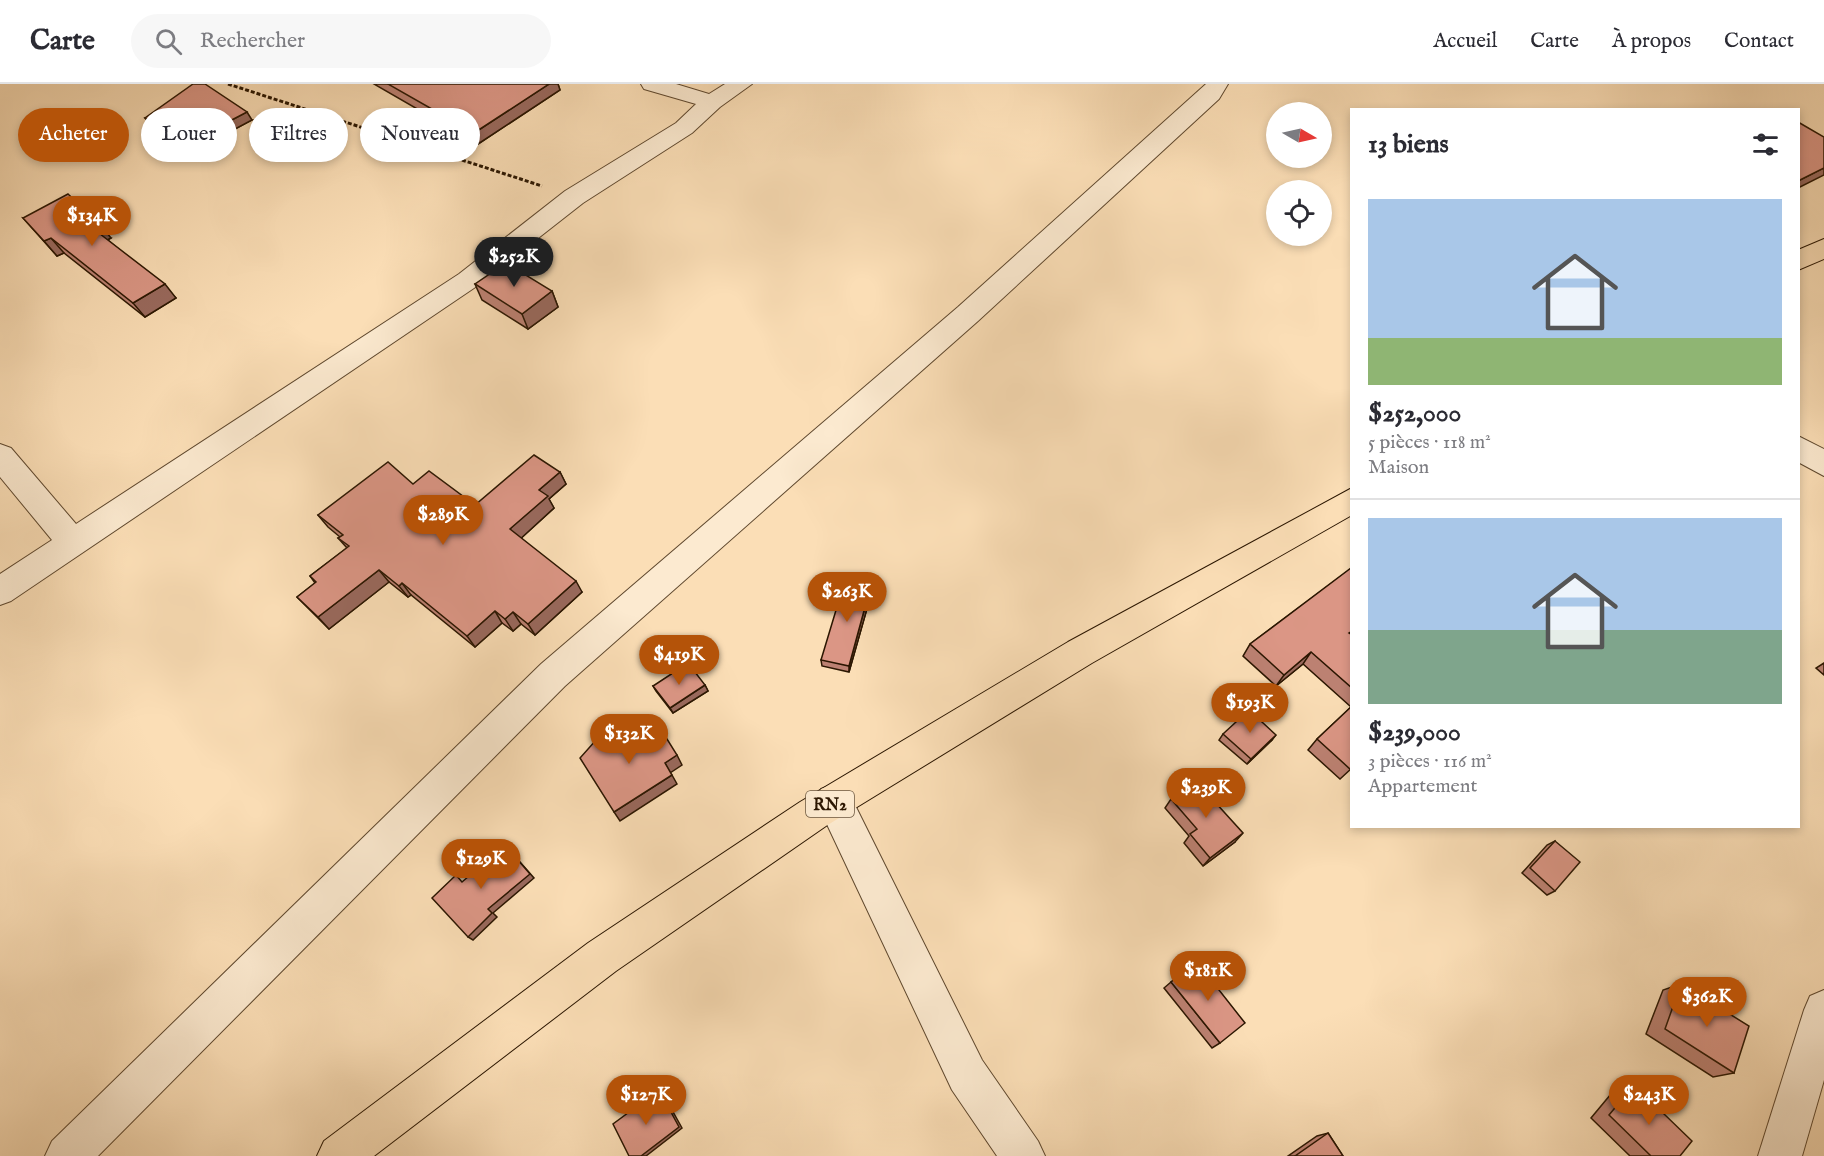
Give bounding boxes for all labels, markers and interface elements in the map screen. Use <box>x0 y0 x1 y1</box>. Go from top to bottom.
search box <box>131 14 551 68</box>
text: Carte <box>30 24 95 59</box>
icon: search <box>152 25 185 58</box>
text: Rechercher <box>200 27 305 55</box>
text: Accueil <box>1433 28 1497 55</box>
text: Carte <box>1530 28 1579 55</box>
text: À propos <box>1612 28 1691 55</box>
text: Contact <box>1724 28 1794 55</box>
north arrow <box>1266 102 1332 168</box>
map controls <box>1266 102 1332 246</box>
chip: Acheter <box>18 108 129 162</box>
chip: Louer <box>141 108 237 162</box>
chip: Filtres <box>249 108 348 162</box>
chip: Nouveau <box>360 108 480 162</box>
text: 13 biens <box>1368 128 1449 161</box>
icon: filters <box>1749 128 1782 161</box>
button: locate <box>1266 180 1332 246</box>
pin: $134K <box>50 196 134 247</box>
text: $134K <box>67 203 117 228</box>
pin: $252K <box>472 237 556 288</box>
icon: home <box>1521 238 1629 346</box>
text: $252K <box>488 244 540 269</box>
text: $252,000 <box>1368 397 1461 430</box>
text: 5 pièces · 118 m² <box>1368 430 1491 455</box>
text: Maison <box>1368 455 1429 480</box>
pin: $289K <box>401 495 485 546</box>
text: $289K <box>417 502 469 527</box>
icon: home <box>1521 557 1629 665</box>
pin: $263K <box>805 572 889 623</box>
text: $263K <box>822 579 872 604</box>
pin: $419K <box>637 635 721 686</box>
text: $419K <box>653 642 705 667</box>
pin: $193K <box>1208 683 1292 734</box>
text: $193K <box>1225 690 1275 715</box>
pin: $132K <box>587 714 671 765</box>
text: $239,000 <box>1368 716 1461 749</box>
text: $132K <box>604 721 654 746</box>
text: 3 pièces · 116 m² <box>1368 749 1492 774</box>
pin: $239K <box>1164 768 1248 819</box>
text: Appartement <box>1368 774 1477 799</box>
text: $239K <box>1180 775 1232 800</box>
road number: RN2 <box>806 791 854 817</box>
pin: $129K <box>439 839 523 890</box>
text: $129K <box>455 846 507 871</box>
pin: $181K <box>1166 951 1250 1002</box>
text: $181K <box>1184 958 1232 983</box>
pin: $362K <box>1665 977 1749 1028</box>
text: $362K <box>1682 984 1732 1009</box>
pin: $127K <box>604 1075 688 1126</box>
pin: $243K <box>1607 1075 1691 1126</box>
text: $127K <box>620 1082 672 1107</box>
text: $243K <box>1623 1082 1675 1107</box>

